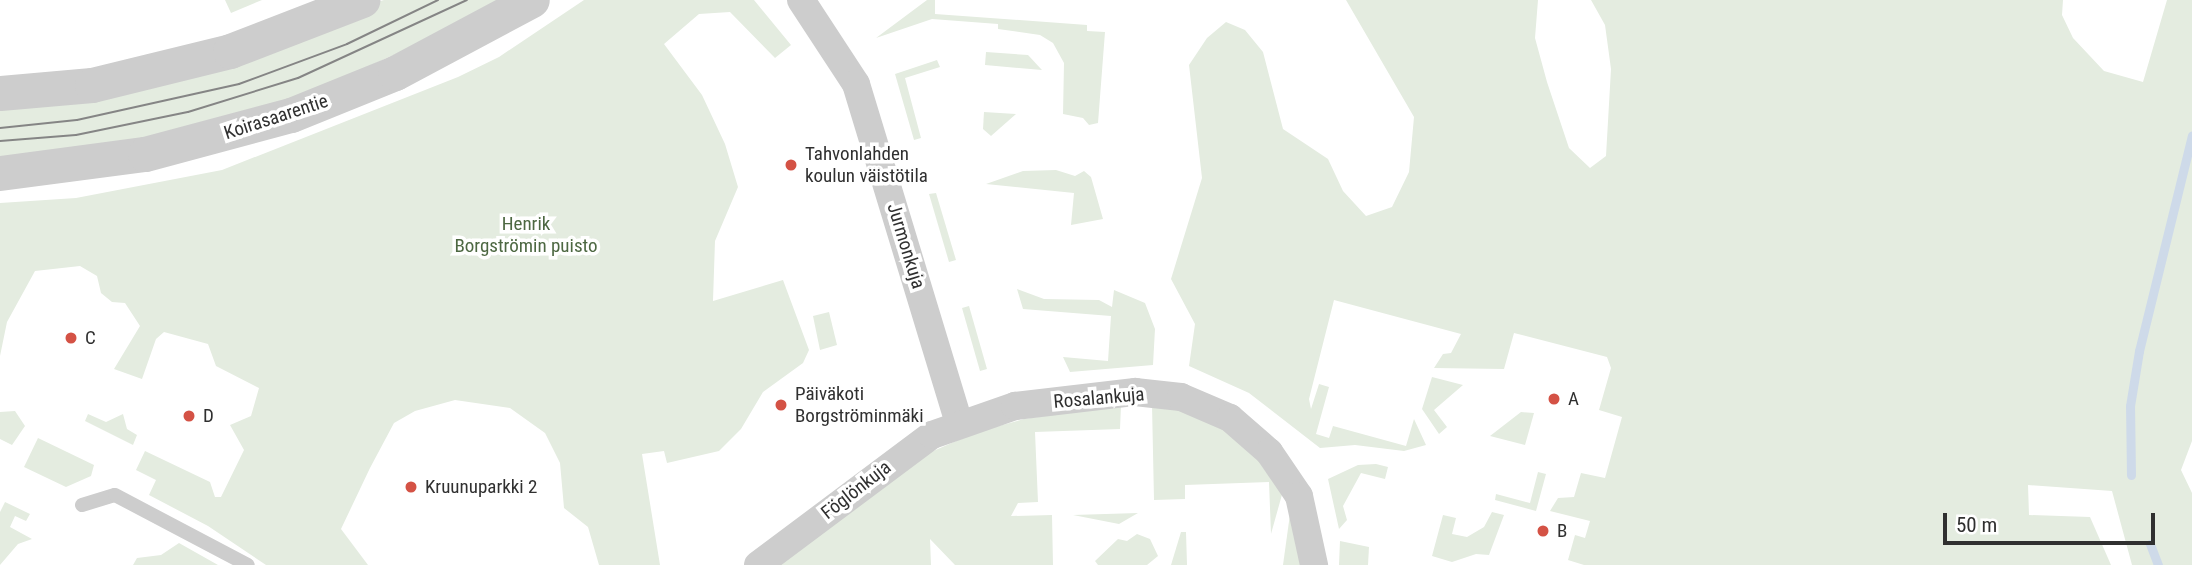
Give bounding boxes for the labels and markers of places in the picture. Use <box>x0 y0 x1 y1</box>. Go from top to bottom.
place label: Tahvonlahden koulun väistötila <box>805 143 928 187</box>
marker: Tahvonlahden koulun väistötila <box>783 157 799 173</box>
place label: C <box>85 327 96 349</box>
marker: C <box>63 330 79 346</box>
place label: Päiväkoti Borgströminmäki <box>795 383 924 427</box>
place label: A <box>1568 388 1579 410</box>
marker: A <box>1546 391 1562 407</box>
marker: Päiväkoti Borgströminmäki <box>773 397 789 413</box>
place label: D <box>203 405 214 427</box>
marker: D <box>181 408 197 424</box>
place label: Kruunuparkki 2 <box>425 476 537 498</box>
marker: Kruunuparkki 2 <box>403 479 419 495</box>
place label: B <box>1557 520 1567 542</box>
marker: B <box>1535 523 1551 539</box>

